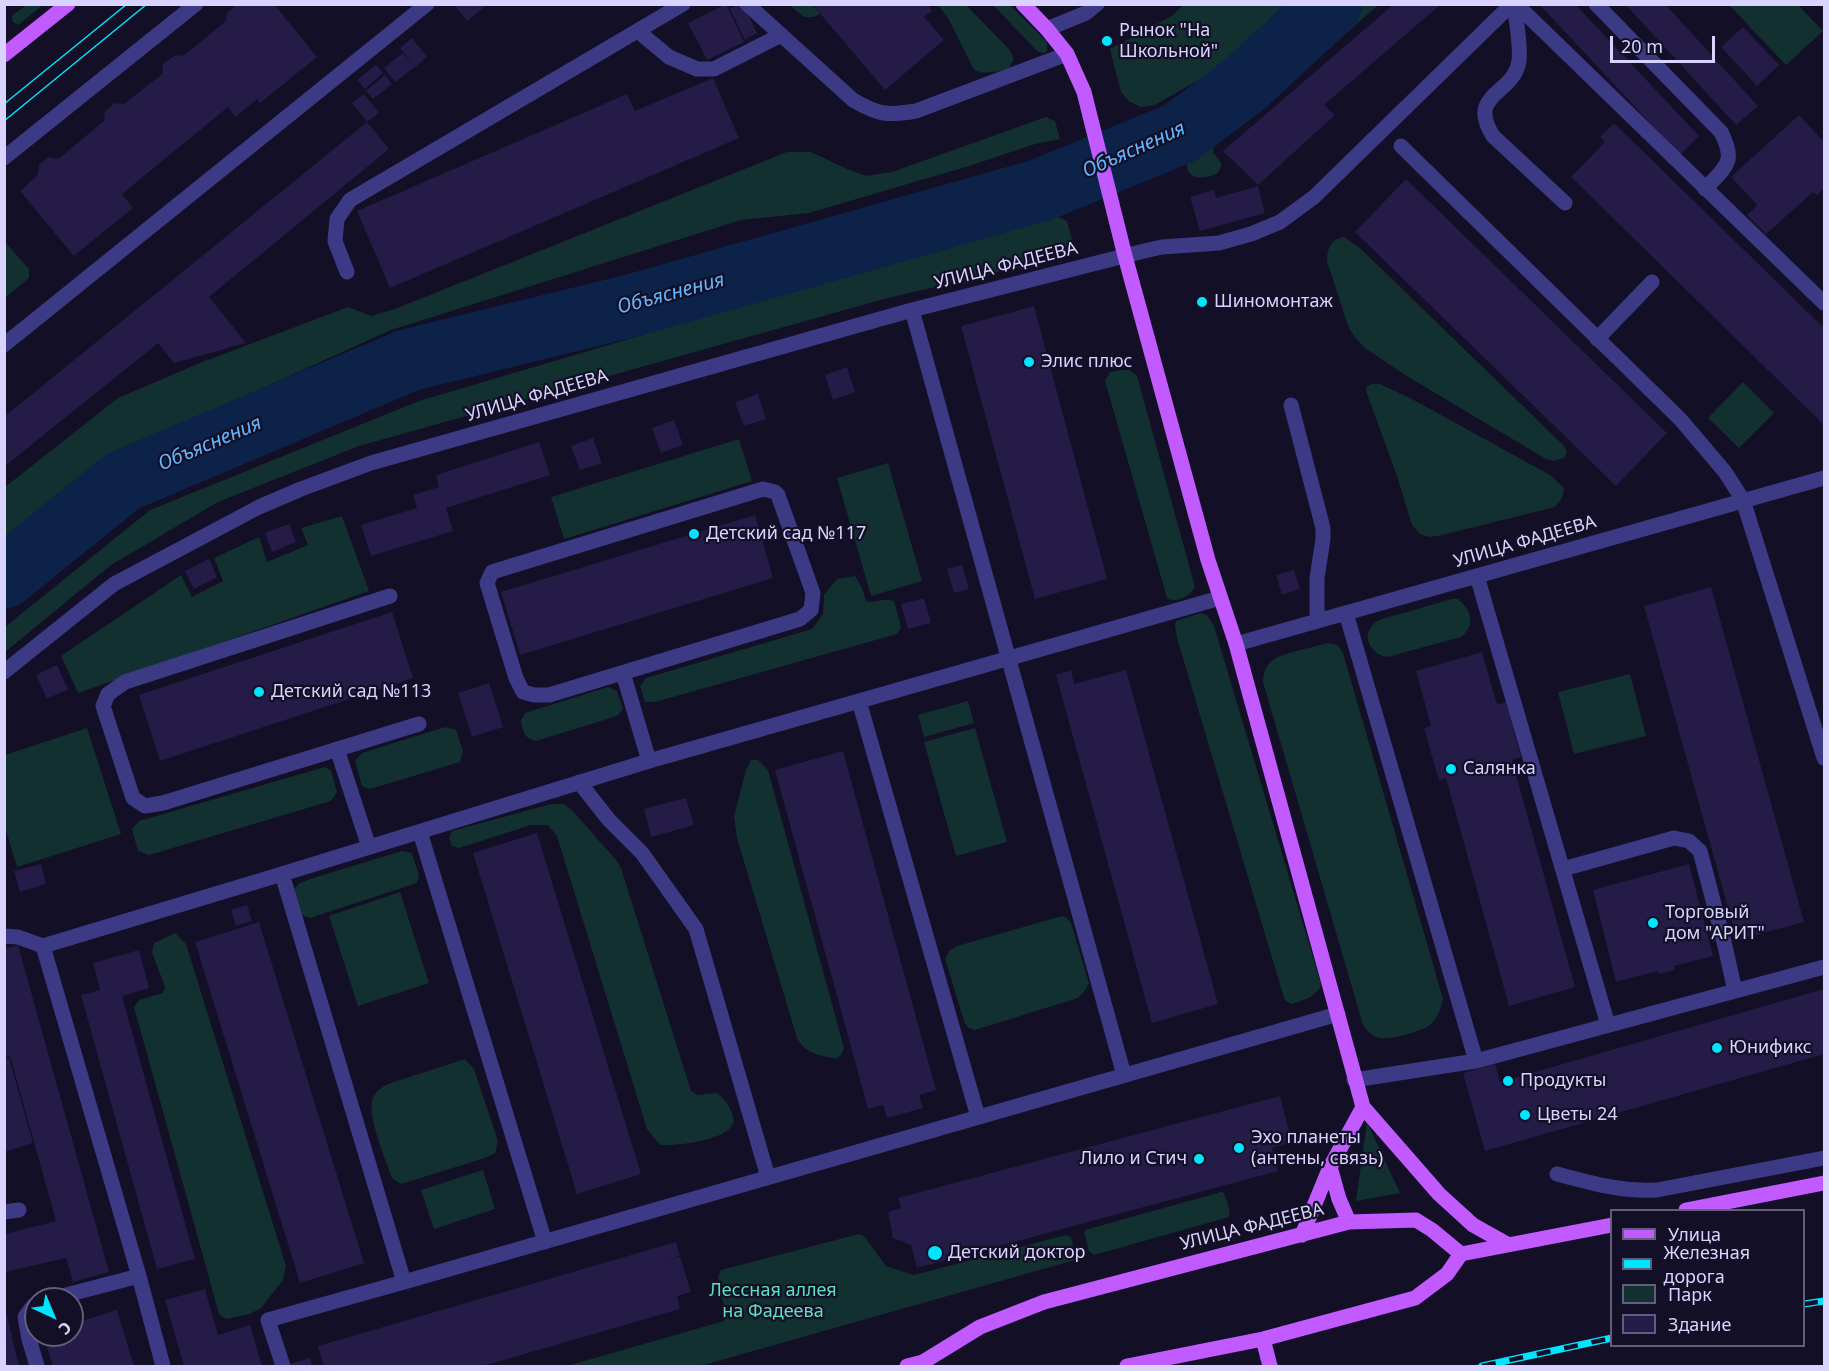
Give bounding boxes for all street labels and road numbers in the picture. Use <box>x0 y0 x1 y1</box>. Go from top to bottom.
street label: УЛИЦА ФАДЕЕВА <box>932 238 1080 294</box>
street label: УЛИЦА ФАДЕЕВА <box>463 365 611 427</box>
street label: УЛИЦА ФАДЕЕВА <box>1451 511 1599 573</box>
street label: УЛИЦА ФАДЕЕВА <box>1178 1199 1326 1255</box>

